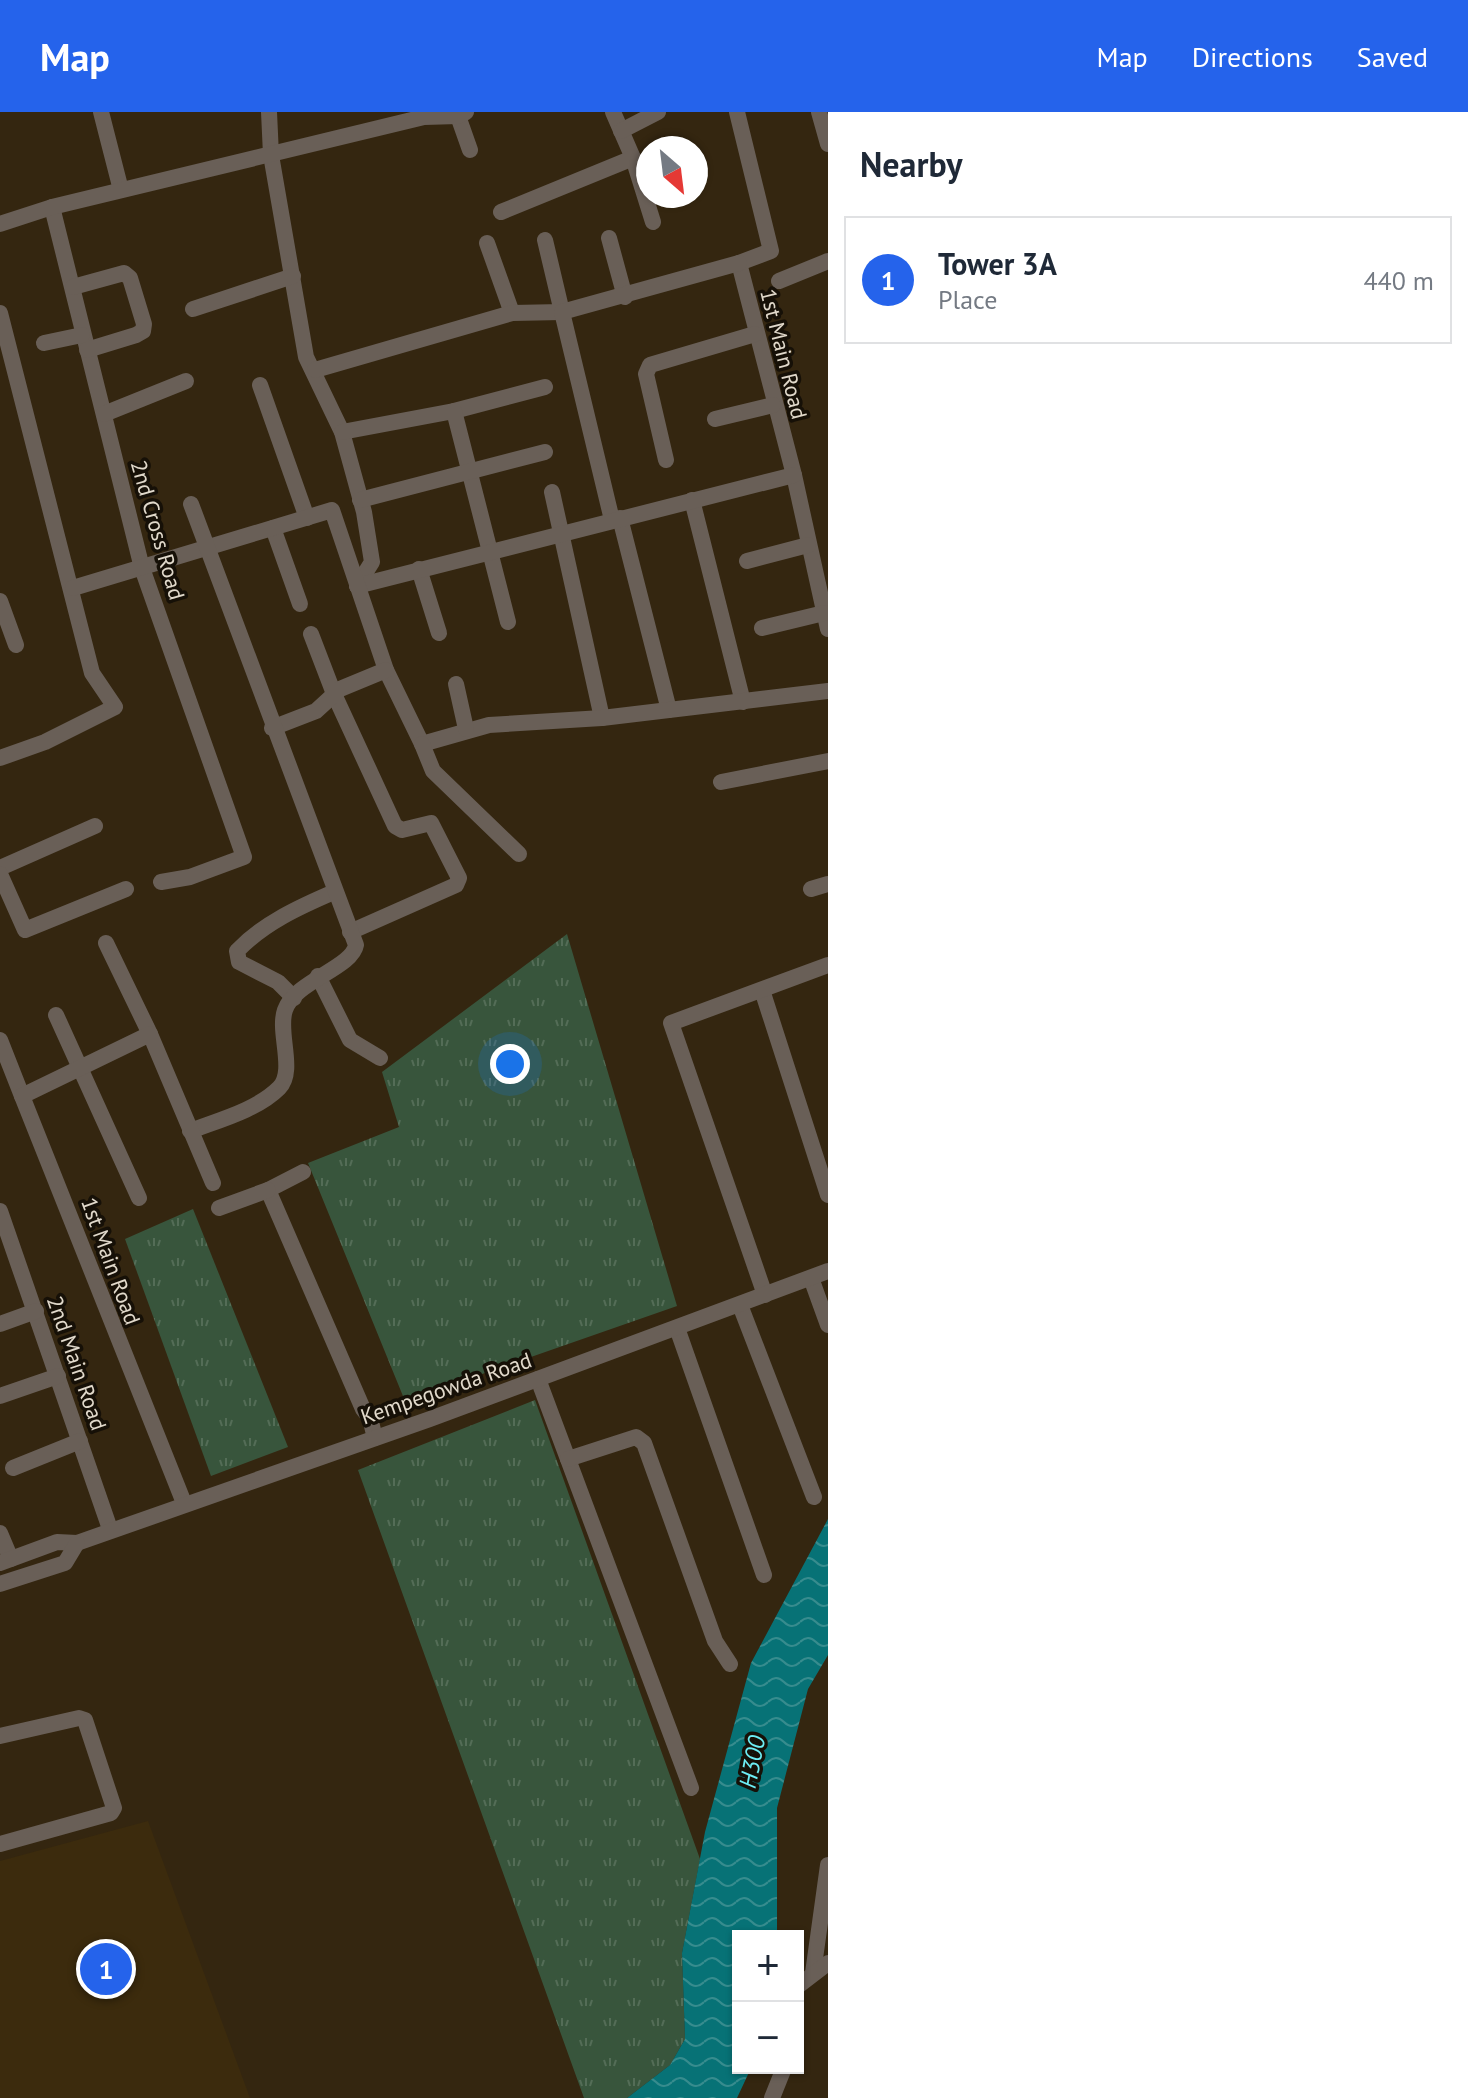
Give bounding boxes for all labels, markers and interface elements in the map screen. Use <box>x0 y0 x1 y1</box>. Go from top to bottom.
text: Map <box>40 32 110 81</box>
text: Map <box>1097 38 1148 75</box>
text: Directions <box>1192 38 1313 75</box>
text: Saved <box>1357 38 1428 75</box>
north arrow <box>636 136 708 208</box>
text: Nearby <box>860 142 962 186</box>
text: Tower 3A <box>938 244 1057 283</box>
text: 1 <box>881 264 895 297</box>
text: 440 m <box>1363 264 1434 297</box>
text: Place <box>938 283 997 316</box>
street label: 1st Main Road <box>754 286 814 422</box>
street label: 2nd Cross Road <box>125 457 191 603</box>
your location <box>490 1044 530 1084</box>
street label: 1st Main Road <box>75 1194 147 1328</box>
street label: 2nd Main Road <box>41 1292 113 1434</box>
street label: Kempegowda Road <box>357 1346 535 1430</box>
water label: H300 <box>732 1733 772 1791</box>
map controls <box>732 1930 804 2074</box>
button: + <box>732 1930 804 2002</box>
pin: 1 <box>80 1939 132 1999</box>
button: − <box>732 2002 804 2074</box>

